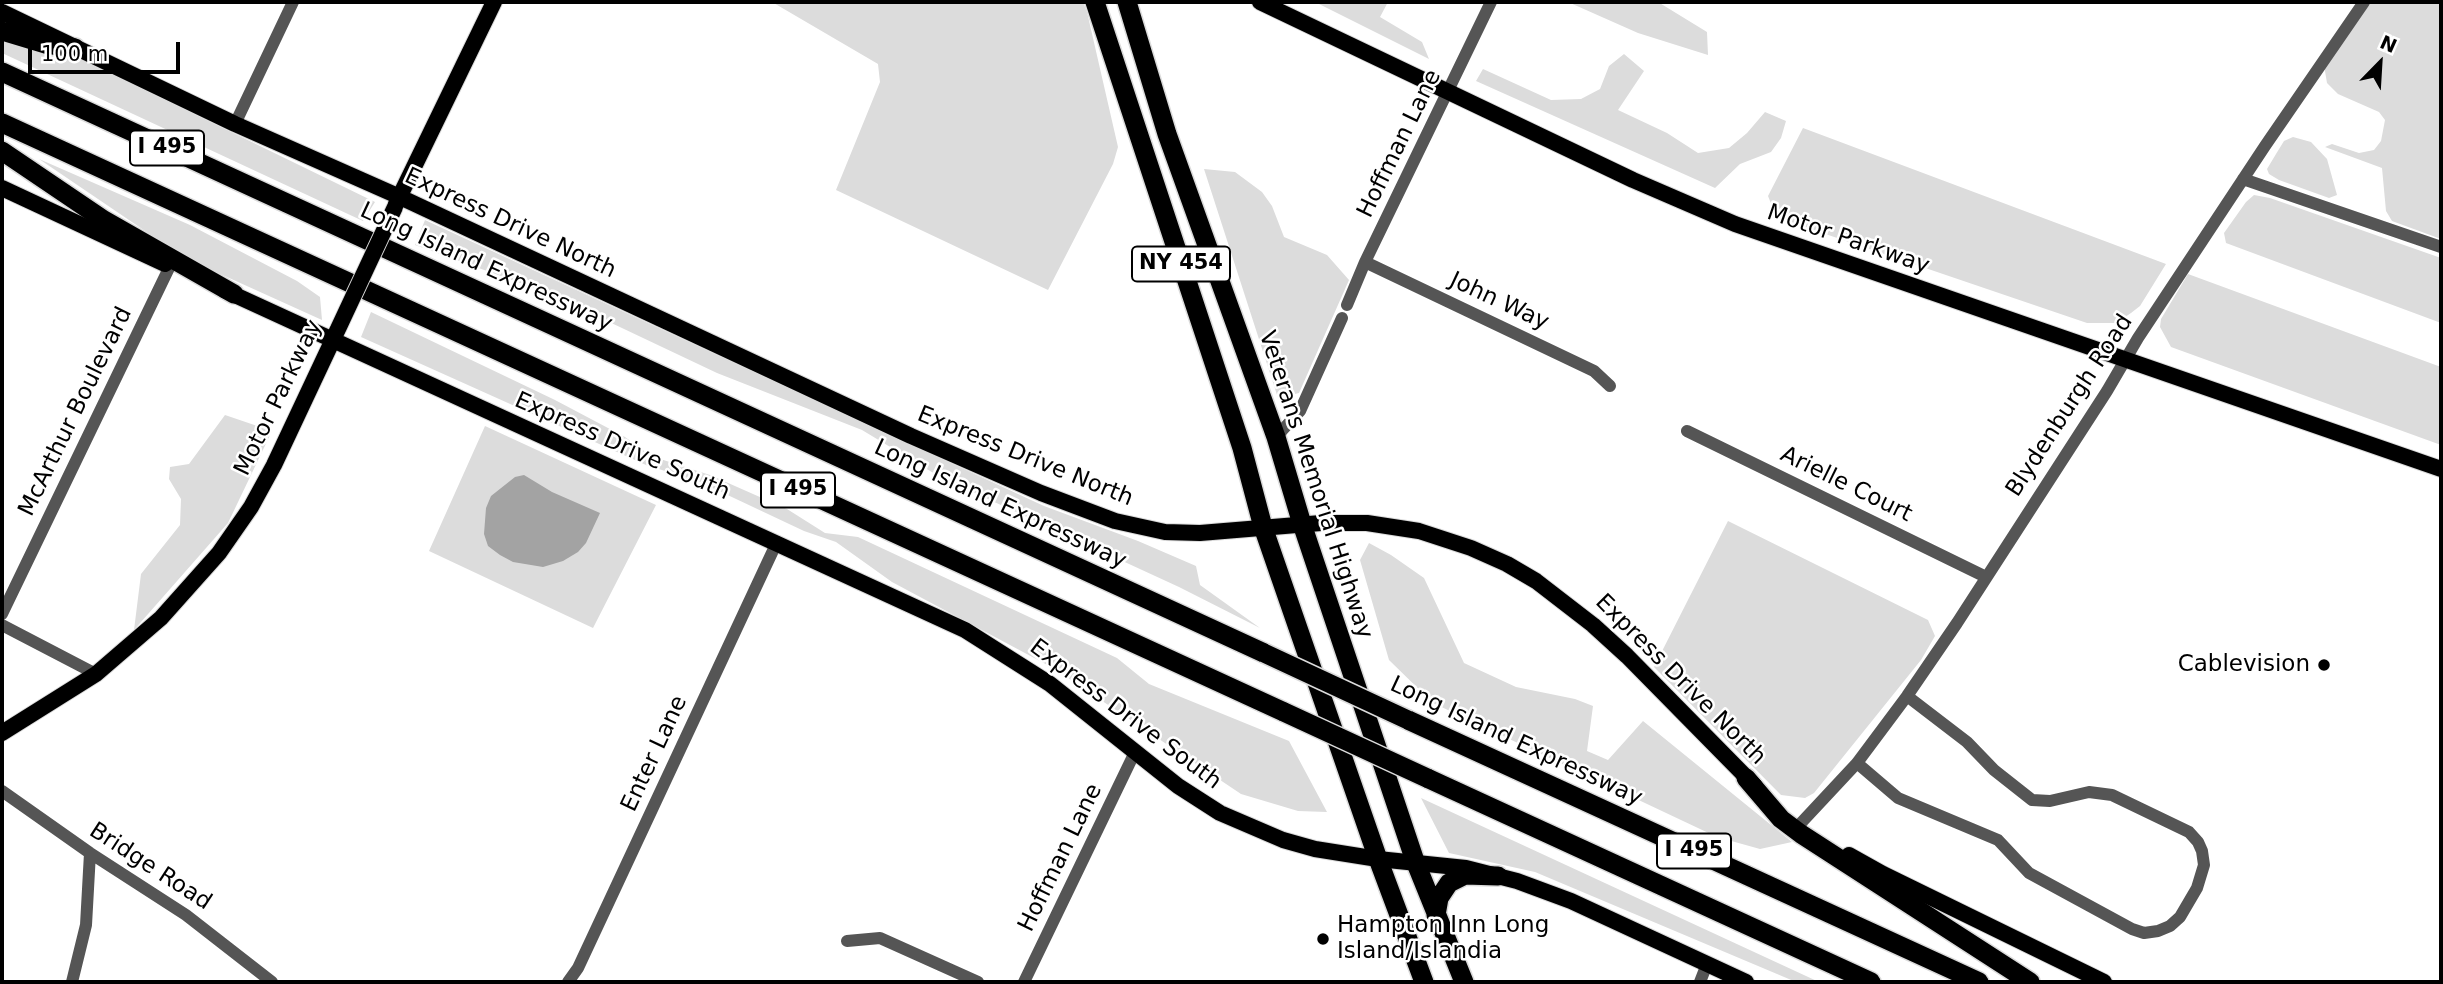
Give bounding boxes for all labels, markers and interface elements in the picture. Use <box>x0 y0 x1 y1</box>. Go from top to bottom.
scale bar <box>32 28 184 72</box>
north arrow <box>2345 28 2415 98</box>
text: N <box>2377 31 2400 57</box>
text: 100 m <box>41 42 108 66</box>
street label: Hoffman Lane <box>1352 65 1448 223</box>
road number: I 495 <box>130 130 204 166</box>
street label: Express Drive North <box>400 163 620 285</box>
street label: Long Island Expressway <box>356 197 616 339</box>
street label: Motor Parkway <box>1763 199 1933 281</box>
road number: NY 454 <box>1132 246 1230 282</box>
street label: John Way <box>1445 267 1553 337</box>
street label: McArthur Boulevard <box>13 303 139 521</box>
street label: Blydenburgh Road <box>2001 310 2139 502</box>
street label: Motor Parkway <box>229 316 329 480</box>
street label: Veterans Memorial Highway <box>1252 328 1378 642</box>
street label: Express Drive South <box>510 387 734 507</box>
street label: Express Drive North <box>913 401 1137 513</box>
street label: Long Island Expressway <box>870 434 1130 576</box>
street label: Arielle Court <box>1776 441 1916 529</box>
road number: I 495 <box>761 472 835 508</box>
street label: Express Drive North <box>1589 589 1771 771</box>
street label: Express Drive South <box>1024 634 1226 796</box>
place label: Cablevision <box>2178 651 2310 679</box>
marker: Cablevision <box>2316 657 2332 673</box>
street label: Long Island Expressway <box>1386 671 1646 813</box>
street label: Enter Lane <box>616 692 694 816</box>
street label: Hoffman Lane <box>1013 779 1109 937</box>
street label: Bridge Road <box>84 817 216 917</box>
road number: I 495 <box>1657 834 1731 868</box>
place label: Hampton Inn Long Island/Islandia <box>1337 912 1549 966</box>
marker: Hampton Inn Long Island/Islandia <box>1315 931 1331 947</box>

